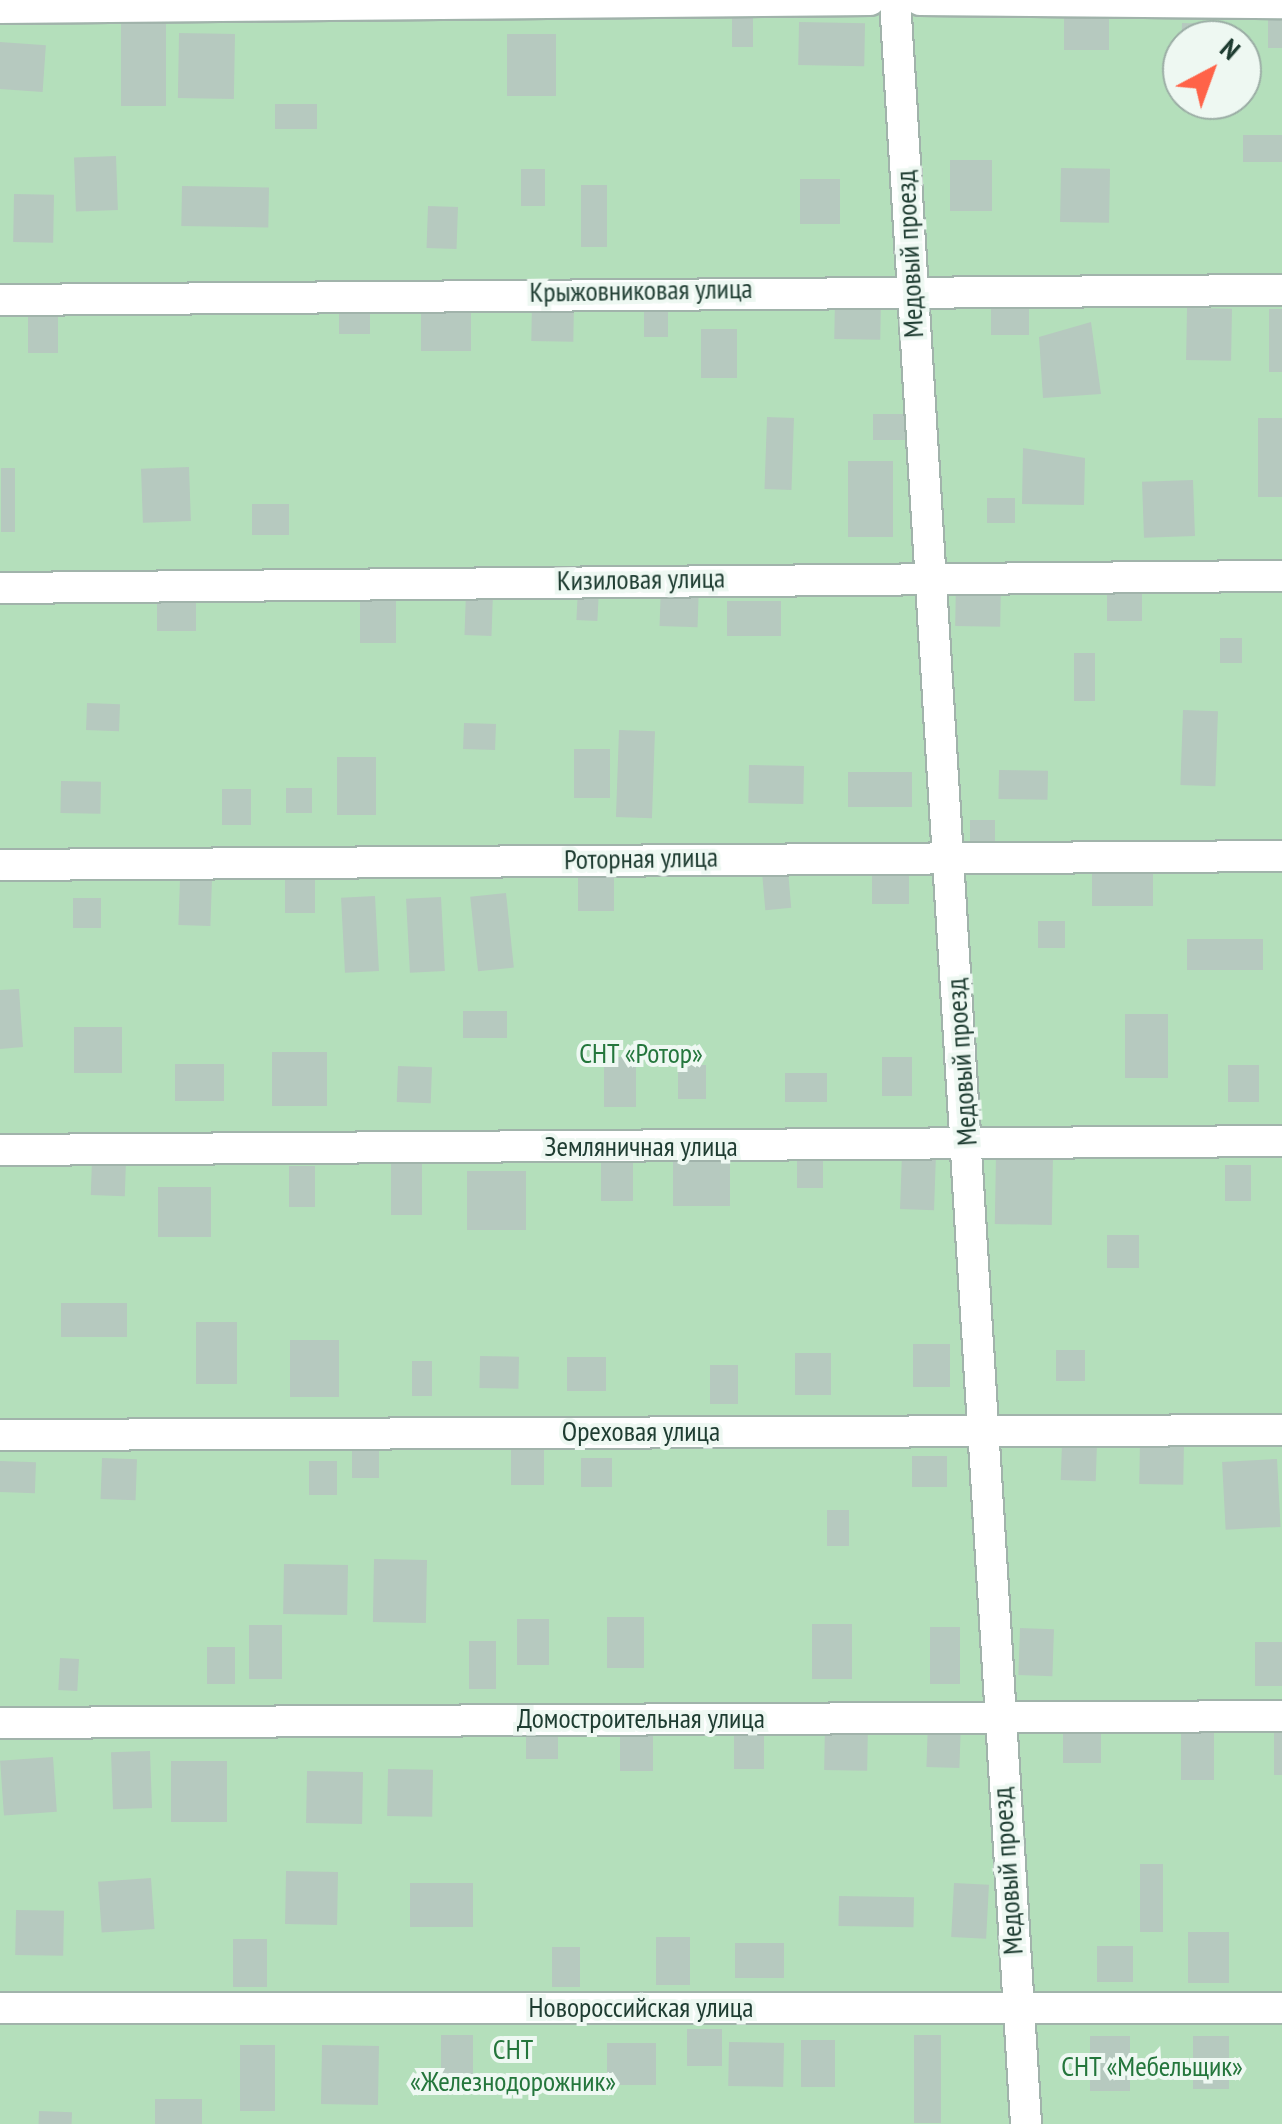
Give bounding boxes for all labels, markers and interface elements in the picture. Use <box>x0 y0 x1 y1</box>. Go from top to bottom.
north arrow <box>1162 20 1262 120</box>
text: N <box>1213 30 1249 67</box>
street label: Медовый проезд <box>888 169 930 339</box>
street label: Крыжовниковая улица <box>529 271 753 309</box>
street label: Кизиловая улица <box>557 561 725 597</box>
street label: Роторная улица <box>564 840 718 876</box>
street label: Медовый проезд <box>938 977 984 1147</box>
park label: СНТ «Ротор» <box>579 1036 703 1070</box>
street label: Земляничная улица <box>544 1129 738 1163</box>
street label: Ореховая улица <box>562 1414 720 1448</box>
street label: Домостроительная улица <box>517 1701 765 1735</box>
street label: Медовый проезд <box>984 1786 1030 1956</box>
street label: Новороссийская улица <box>528 1990 754 2024</box>
park label: СНТ «Железнодорожник» <box>410 2032 616 2098</box>
park label: СНТ «Мебельщик» <box>1061 2049 1243 2083</box>

